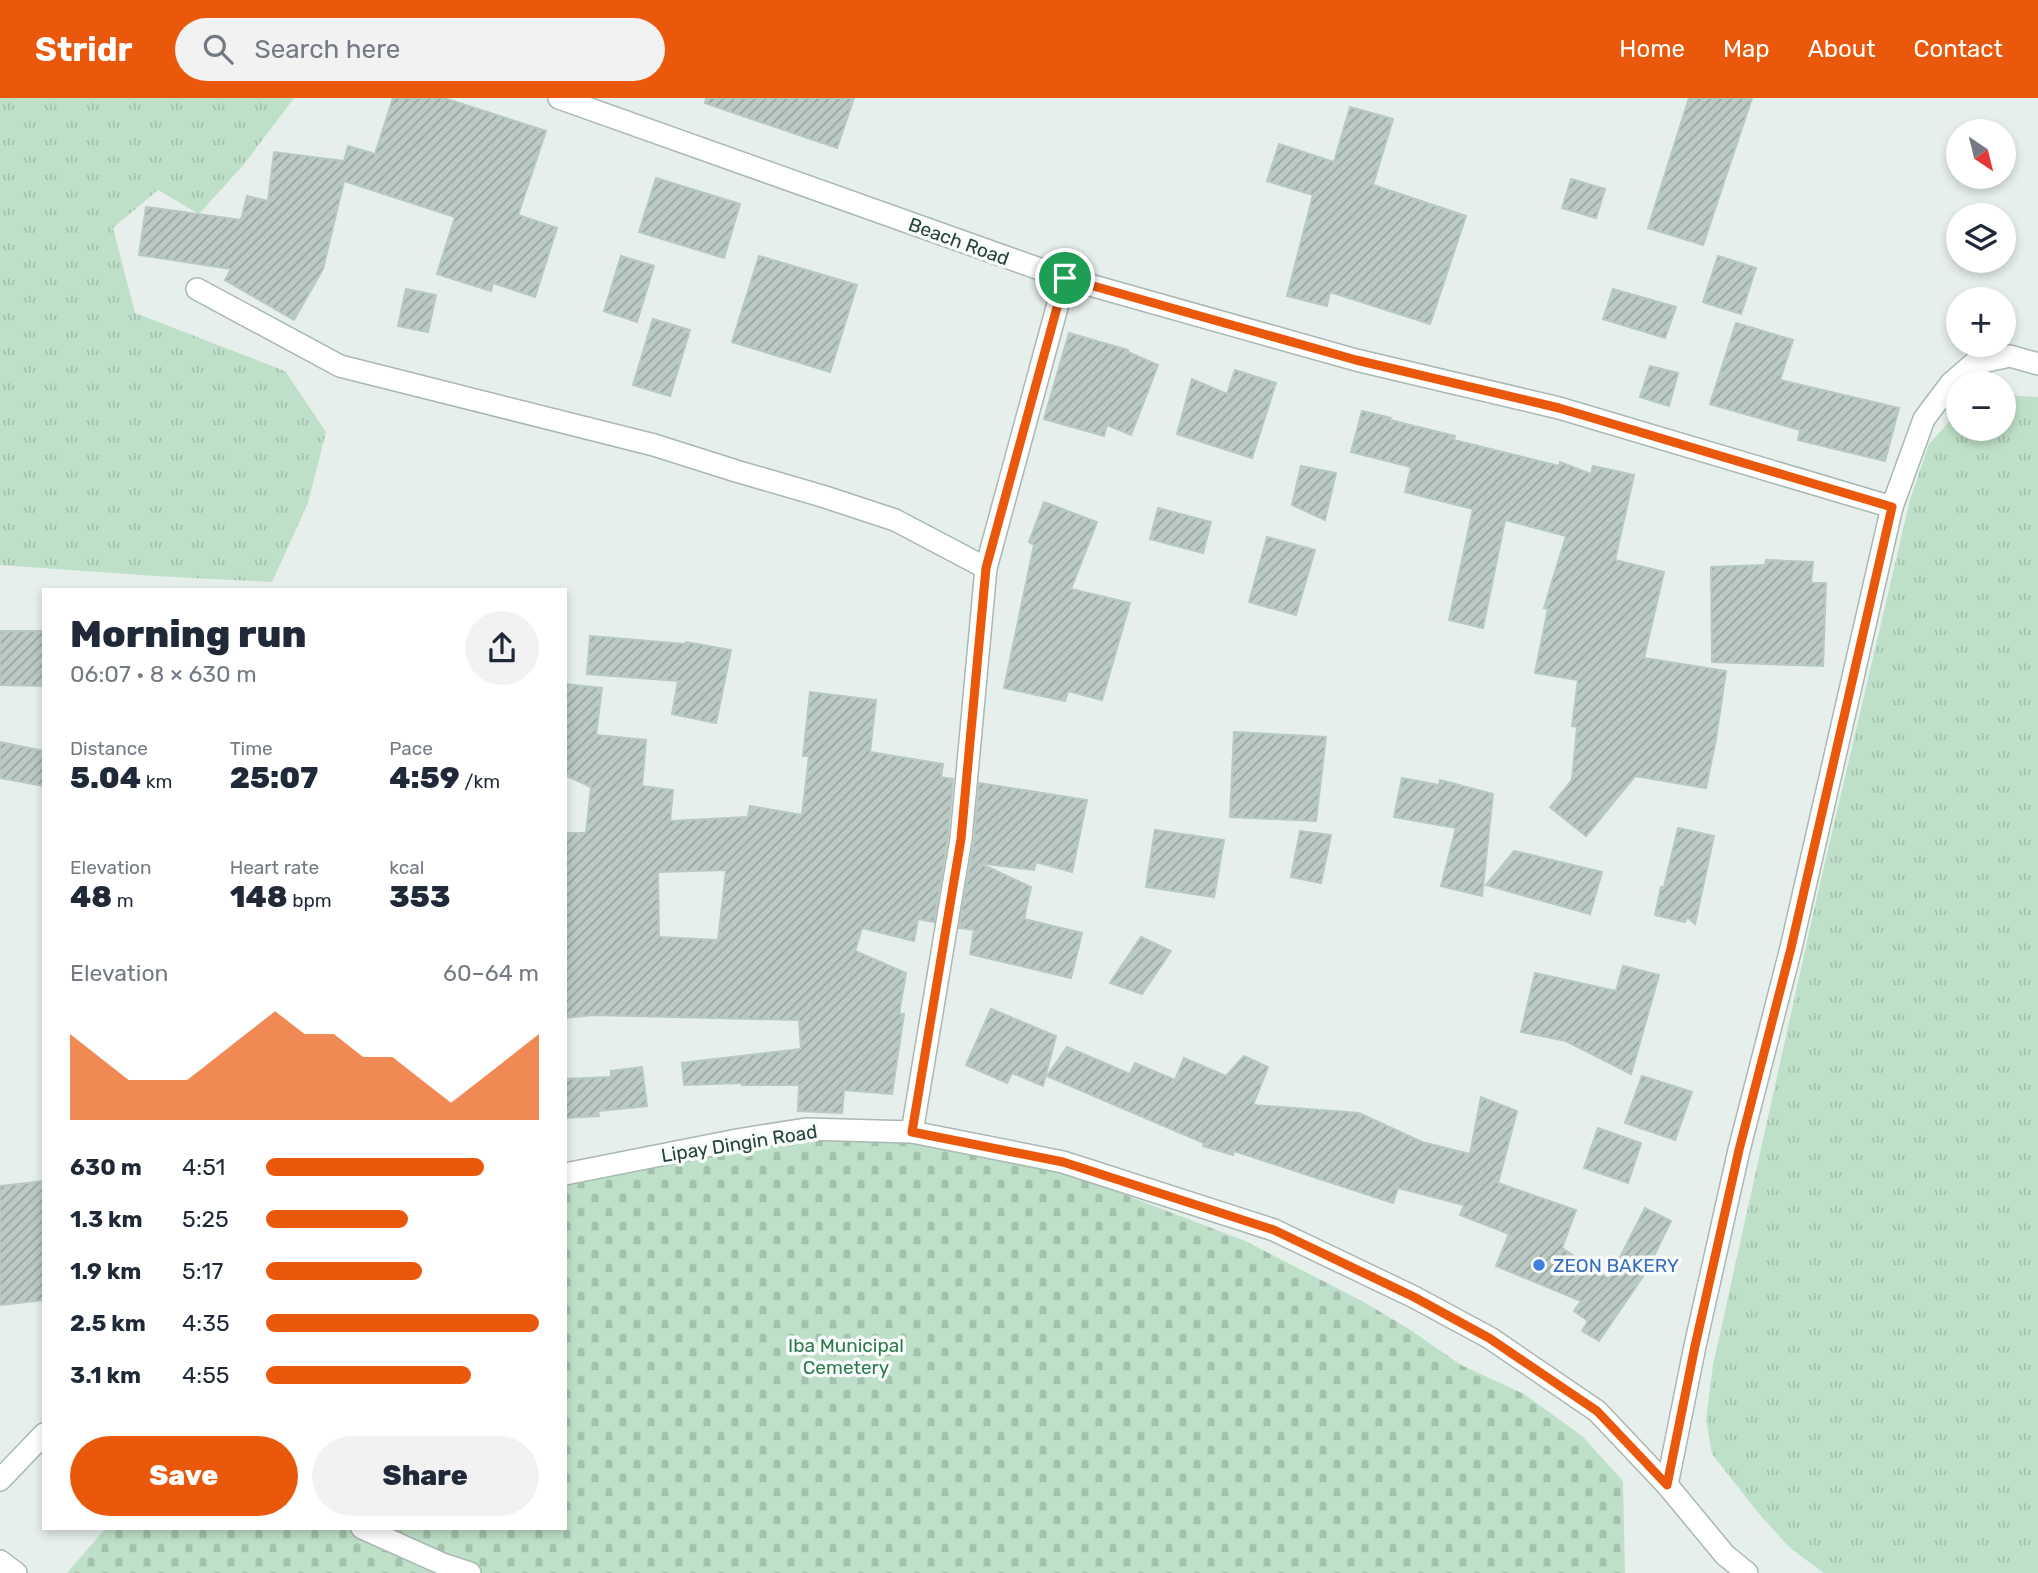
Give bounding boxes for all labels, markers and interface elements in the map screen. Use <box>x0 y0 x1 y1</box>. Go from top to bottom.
search box <box>175 18 665 81</box>
text: Stridr <box>35 30 133 69</box>
icon: search <box>199 30 237 68</box>
text: Search here <box>255 34 400 65</box>
text: Home <box>1619 35 1685 63</box>
text: Map <box>1723 35 1770 63</box>
text: About <box>1808 35 1876 63</box>
text: Contact <box>1914 35 2003 63</box>
north arrow <box>1946 119 2016 189</box>
map controls <box>1946 119 2016 441</box>
button: layers <box>1946 203 2016 273</box>
street label: Beach Road <box>905 213 1012 270</box>
pin <box>1035 248 1095 308</box>
icon: arrive <box>1046 259 1084 297</box>
button: + <box>1946 287 2016 357</box>
button: − <box>1946 371 2016 441</box>
text: Morning run <box>70 611 307 657</box>
button: share <box>465 611 539 685</box>
text: 06:07 · 8 × 630 m <box>70 660 257 688</box>
text: Distance <box>70 737 148 760</box>
text: Time <box>230 737 273 760</box>
text: Pace <box>389 737 433 760</box>
text: 5.04 <box>70 760 141 796</box>
text: 25:07 <box>230 760 318 796</box>
text: 4:59 <box>389 760 460 796</box>
text: km <box>141 770 172 793</box>
text: /km <box>460 770 500 793</box>
text: Elevation <box>70 856 151 879</box>
text: Heart rate <box>230 856 319 879</box>
text: kcal <box>389 856 424 879</box>
text: 48 <box>70 879 112 915</box>
text: 148 <box>230 879 288 915</box>
text: 353 <box>389 879 450 915</box>
text: m <box>112 889 134 912</box>
text: bpm <box>288 889 332 912</box>
text: Elevation <box>70 959 169 987</box>
text: 60–64 m <box>443 959 539 987</box>
street label: Lipay Dingin Road <box>659 1120 819 1167</box>
text: 630 m <box>70 1153 142 1181</box>
text: 4:51 <box>182 1153 225 1181</box>
text: 1.3 km <box>70 1205 143 1233</box>
text: 5:25 <box>182 1205 229 1233</box>
place label: ZEON BAKERY <box>1553 1254 1679 1277</box>
text: 1.9 km <box>70 1257 141 1285</box>
text: 5:17 <box>182 1257 223 1285</box>
marker: ZEON BAKERY <box>1531 1257 1547 1273</box>
text: 2.5 km <box>70 1309 146 1337</box>
text: 4:35 <box>182 1309 230 1337</box>
park label: Iba Municipal Cemetery <box>788 1334 904 1379</box>
text: 3.1 km <box>70 1361 141 1389</box>
text: 4:55 <box>182 1361 230 1389</box>
button: Save <box>70 1436 298 1516</box>
button: Share <box>312 1436 539 1516</box>

